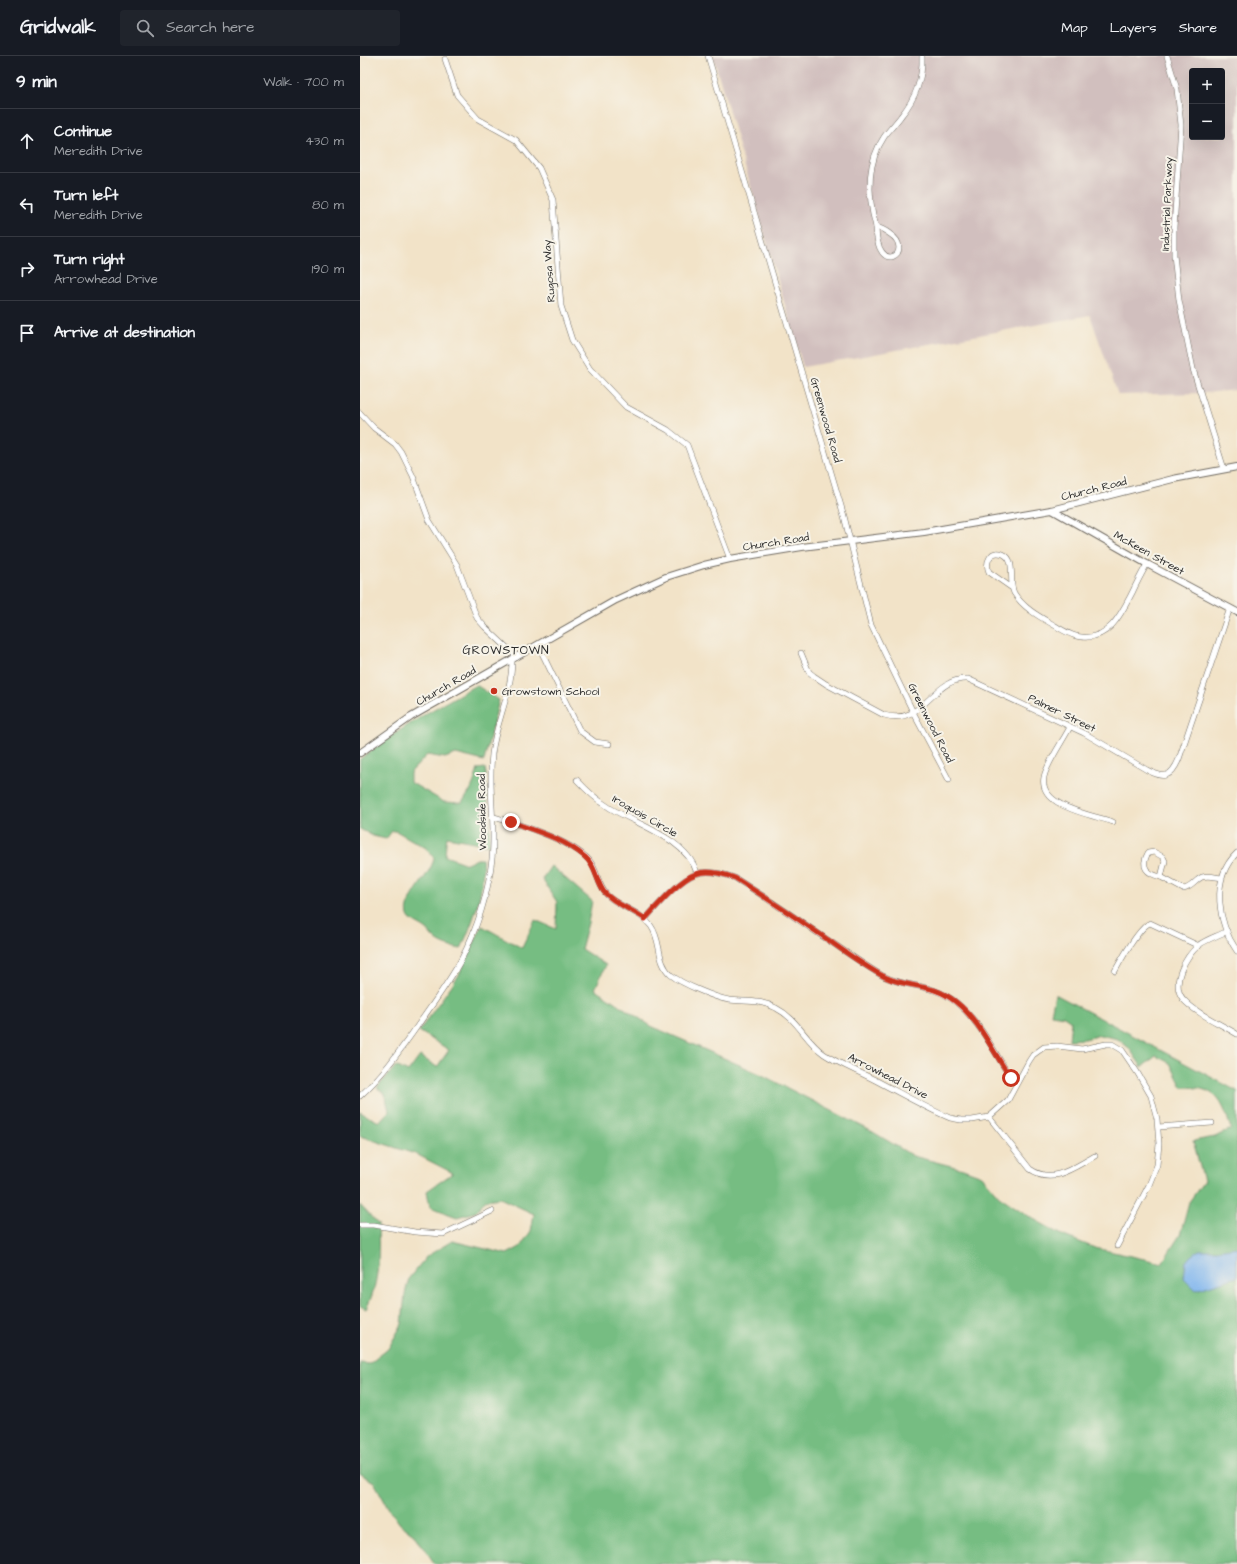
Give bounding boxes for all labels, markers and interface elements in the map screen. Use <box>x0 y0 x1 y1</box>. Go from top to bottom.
search box <box>120 10 400 46</box>
text: Gridwalk <box>20 14 96 41</box>
icon: search <box>134 17 156 39</box>
text: Search here <box>166 17 254 38</box>
text: Map <box>1061 18 1088 38</box>
text: Layers <box>1110 18 1157 38</box>
text: Share <box>1179 18 1217 38</box>
map controls <box>1189 68 1225 140</box>
button: + <box>1189 68 1225 104</box>
text: 9 min <box>16 70 57 94</box>
text: Walk · 700 m <box>263 73 344 91</box>
button: − <box>1189 104 1225 140</box>
text: Continue <box>54 121 112 142</box>
icon: ahead <box>16 130 38 152</box>
text: 430 m <box>305 132 344 150</box>
text: Meredith Drive <box>54 142 143 160</box>
street label: Industrial Parkway <box>1158 157 1177 251</box>
text: Turn left <box>54 185 118 206</box>
icon: left <box>16 194 38 216</box>
text: 80 m <box>312 196 344 214</box>
text: Meredith Drive <box>54 206 143 224</box>
street label: Rugosa Way <box>539 239 560 303</box>
text: Turn right <box>54 249 125 270</box>
icon: right <box>16 258 38 280</box>
text: 190 m <box>311 260 344 278</box>
text: Arrowhead Drive <box>54 270 158 288</box>
icon: arrive <box>16 322 38 344</box>
text: Arrive at destination <box>54 322 195 343</box>
street label: Greenwood Road <box>807 376 845 465</box>
street label: Church Road <box>1060 474 1129 504</box>
street label: McKeen Street <box>1111 527 1187 579</box>
street label: Church Road <box>742 529 811 555</box>
district label: GROWSTOWN <box>462 642 550 659</box>
street label: Church Road <box>413 663 479 709</box>
street label: Greenwood Road <box>904 681 958 766</box>
place label: Growstown School <box>502 684 600 699</box>
marker: Growstown School <box>489 686 499 696</box>
street label: Palmer Street <box>1026 690 1099 736</box>
street label: Woodside Road <box>474 773 490 851</box>
street label: Iroquois Circle <box>610 791 680 841</box>
route end <box>502 813 520 831</box>
street label: Arrowhead Drive <box>845 1049 931 1103</box>
route start <box>1002 1069 1020 1087</box>

